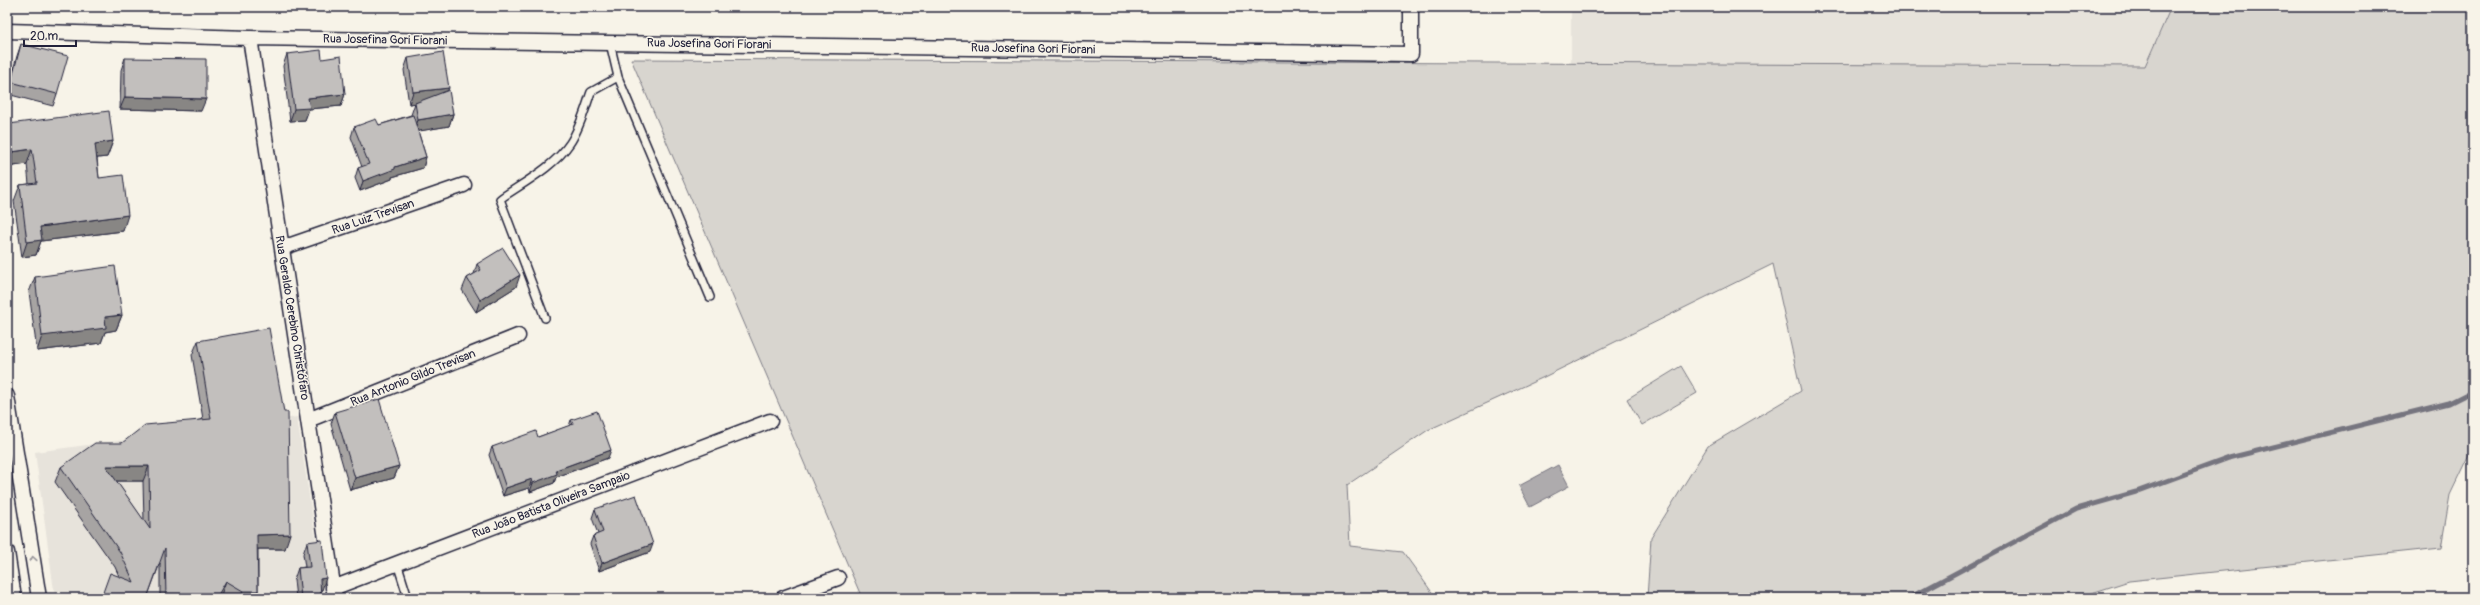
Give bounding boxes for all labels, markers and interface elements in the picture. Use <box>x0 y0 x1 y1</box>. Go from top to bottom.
scale bar <box>24 22 76 48</box>
text: 20 m <box>30 29 59 44</box>
street label: Rua Josefina Gori Fiorani <box>323 31 447 49</box>
street label: Rua Josefina Gori Fiorani <box>647 35 771 53</box>
street label: Rua Josefina Gori Fiorani <box>971 40 1095 58</box>
street label: Rua Luiz Trevisan <box>330 196 416 238</box>
street label: Rua Geraldo Cerebino Christófaro <box>272 235 313 402</box>
street label: Rua Antonio Gildo Trevisan <box>348 346 478 410</box>
street label: Rua João Batista Oliveira Sampaio <box>470 468 633 542</box>
one-way arrow <box>29 556 37 563</box>

